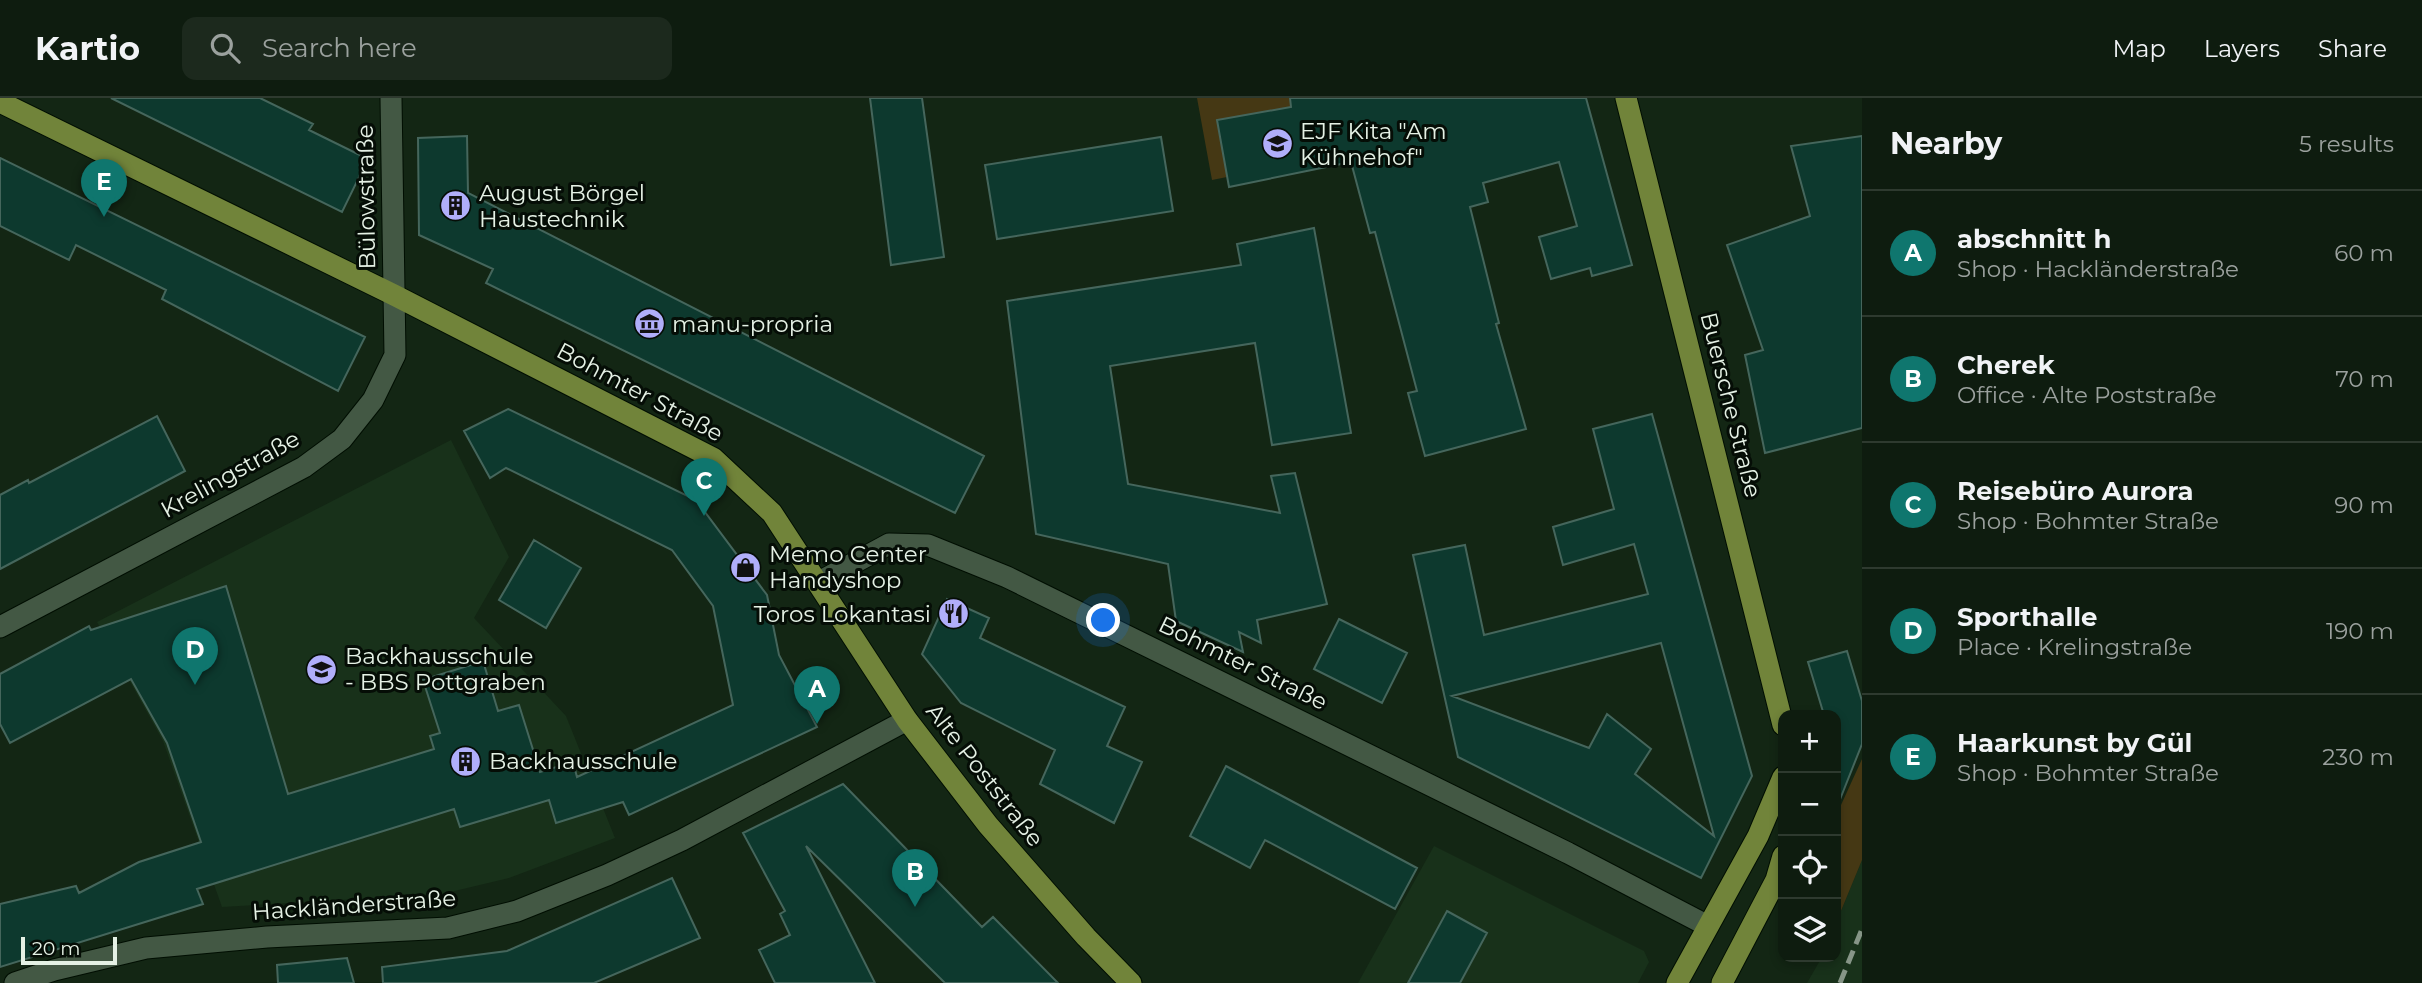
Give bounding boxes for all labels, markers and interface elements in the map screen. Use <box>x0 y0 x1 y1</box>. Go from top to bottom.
search box <box>182 17 672 80</box>
text: Kartio <box>35 28 140 68</box>
icon: search <box>206 29 244 67</box>
text: Search here <box>262 32 417 64</box>
text: Map <box>2112 34 2166 63</box>
text: Layers <box>2204 34 2280 63</box>
text: Share <box>2318 34 2387 63</box>
place label: EJF Kita "Am Kühnehof" <box>1300 117 1447 171</box>
street label: Bülowstraße <box>351 124 381 270</box>
text: Nearby <box>1890 125 2002 162</box>
school or university icon: EJF Kita "Am Kühnehof" <box>1260 127 1294 161</box>
text: 5 results <box>2299 130 2394 158</box>
pin: E <box>81 159 127 217</box>
place label: August Börgel Haustechnik <box>479 179 645 233</box>
building icon: August Börgel Haustechnik <box>439 189 473 223</box>
text: abschnitt h <box>1957 223 2111 255</box>
text: A <box>1904 239 1922 267</box>
text: 60 m <box>2334 239 2394 267</box>
text: Shop · Hackländerstraße <box>1957 255 2239 283</box>
museum icon: manu-propria <box>632 307 666 341</box>
street label: Buersche Straße <box>1694 309 1768 501</box>
place label: manu-propria <box>672 310 833 338</box>
street label: Bohmter Straße <box>552 336 728 448</box>
text: Cherek <box>1957 349 2055 381</box>
text: B <box>1904 365 1922 393</box>
text: 70 m <box>2335 365 2394 393</box>
text: Office · Alte Poststraße <box>1957 381 2217 409</box>
street label: Krelingstraße <box>156 424 304 524</box>
pin: C <box>681 458 727 516</box>
text: Reisebüro Aurora <box>1957 475 2194 507</box>
text: C <box>1905 491 1921 519</box>
text: 90 m <box>2334 491 2394 519</box>
text: Shop · Bohmter Straße <box>1957 507 2219 535</box>
place label: Memo Center Handyshop <box>769 540 927 594</box>
shop icon: Memo Center Handyshop <box>729 550 763 584</box>
restaurant icon: Toros Lokantasi <box>937 597 971 631</box>
place label: Toros Lokantasi <box>754 600 931 628</box>
text: Sporthalle <box>1957 601 2098 633</box>
your location <box>1086 603 1120 637</box>
street label: Bohmter Straße <box>1154 610 1332 716</box>
text: D <box>1904 617 1923 645</box>
text: 190 m <box>2326 617 2394 645</box>
pin: D <box>172 627 218 685</box>
text: Place · Krelingstraße <box>1957 633 2192 661</box>
place label: Backhausschule - BBS Pottgraben <box>345 642 546 696</box>
school or university icon: Backhausschule - BBS Pottgraben <box>305 652 339 686</box>
pin: A <box>794 666 840 724</box>
street label: Alte Poststraße <box>920 698 1050 852</box>
map controls <box>1778 710 1841 962</box>
button: + <box>1778 710 1841 773</box>
text: Haarkunst by Gül <box>1957 727 2192 759</box>
text: E <box>1905 743 1921 771</box>
text: 230 m <box>2322 743 2394 771</box>
building icon: Backhausschule <box>449 744 483 778</box>
place label: Backhausschule <box>489 747 677 775</box>
text: Shop · Bohmter Straße <box>1957 759 2219 787</box>
button: − <box>1778 773 1841 836</box>
button: locate <box>1778 836 1841 899</box>
pin: B <box>892 849 938 907</box>
street label: Hackländerstraße <box>251 884 457 926</box>
button: layers <box>1778 899 1841 962</box>
scale bar <box>21 934 117 966</box>
text: 20 m <box>32 937 80 960</box>

